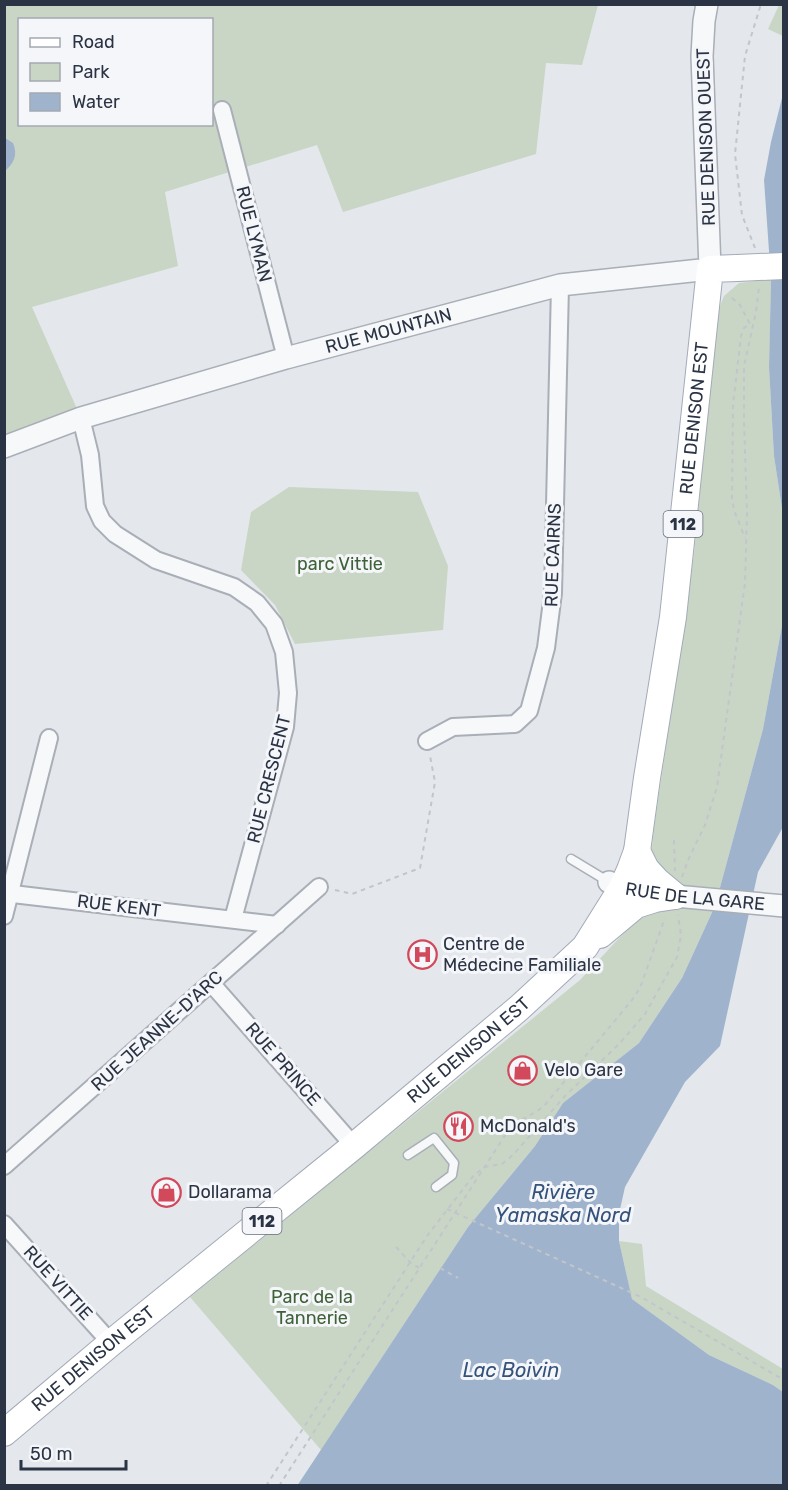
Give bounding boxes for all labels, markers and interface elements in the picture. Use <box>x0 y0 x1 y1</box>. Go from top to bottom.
legend <box>18 18 213 126</box>
text: Road <box>72 31 115 53</box>
street label: RUE DENISON OUEST <box>692 48 720 226</box>
text: Park <box>72 61 110 83</box>
text: Water <box>72 91 120 113</box>
street label: RUE LYMAN <box>231 184 277 284</box>
street label: RUE MOUNTAIN <box>323 303 454 358</box>
street label: RUE DENISON EST <box>675 341 713 495</box>
street label: RUE CAIRNS <box>540 503 566 607</box>
road number: 112 <box>664 511 702 537</box>
park label: parc Vittie <box>297 553 383 575</box>
street label: RUE CRESCENT <box>242 713 296 845</box>
street label: RUE DE LA GARE <box>624 878 766 915</box>
street label: RUE KENT <box>76 890 162 922</box>
place label: Centre de Médecine Familiale <box>443 933 601 976</box>
hospital icon: Centre de Médecine Familiale <box>406 938 438 970</box>
street label: RUE JEANNE-D'ARC <box>87 966 227 1096</box>
street label: RUE DENISON EST <box>403 993 534 1108</box>
street label: RUE PRINCE <box>241 1018 325 1110</box>
shop icon: Velo Gare <box>507 1054 539 1086</box>
place label: Velo Gare <box>544 1059 623 1081</box>
restaurant icon: McDonald's <box>443 1110 475 1142</box>
place label: McDonald's <box>480 1115 576 1137</box>
shop icon: Dollarama <box>151 1176 183 1208</box>
water label: Rivière Yamaska Nord <box>495 1180 632 1227</box>
place label: Dollarama <box>188 1181 272 1203</box>
road number: 112 <box>242 1208 282 1234</box>
street label: RUE VITTIE <box>19 1241 97 1325</box>
park label: Parc de la Tannerie <box>271 1286 353 1329</box>
street label: RUE DENISON EST <box>27 1301 159 1416</box>
water label: Lac Boivin <box>463 1358 559 1382</box>
scale bar <box>21 1433 126 1471</box>
text: 50 m <box>30 1443 73 1465</box>

